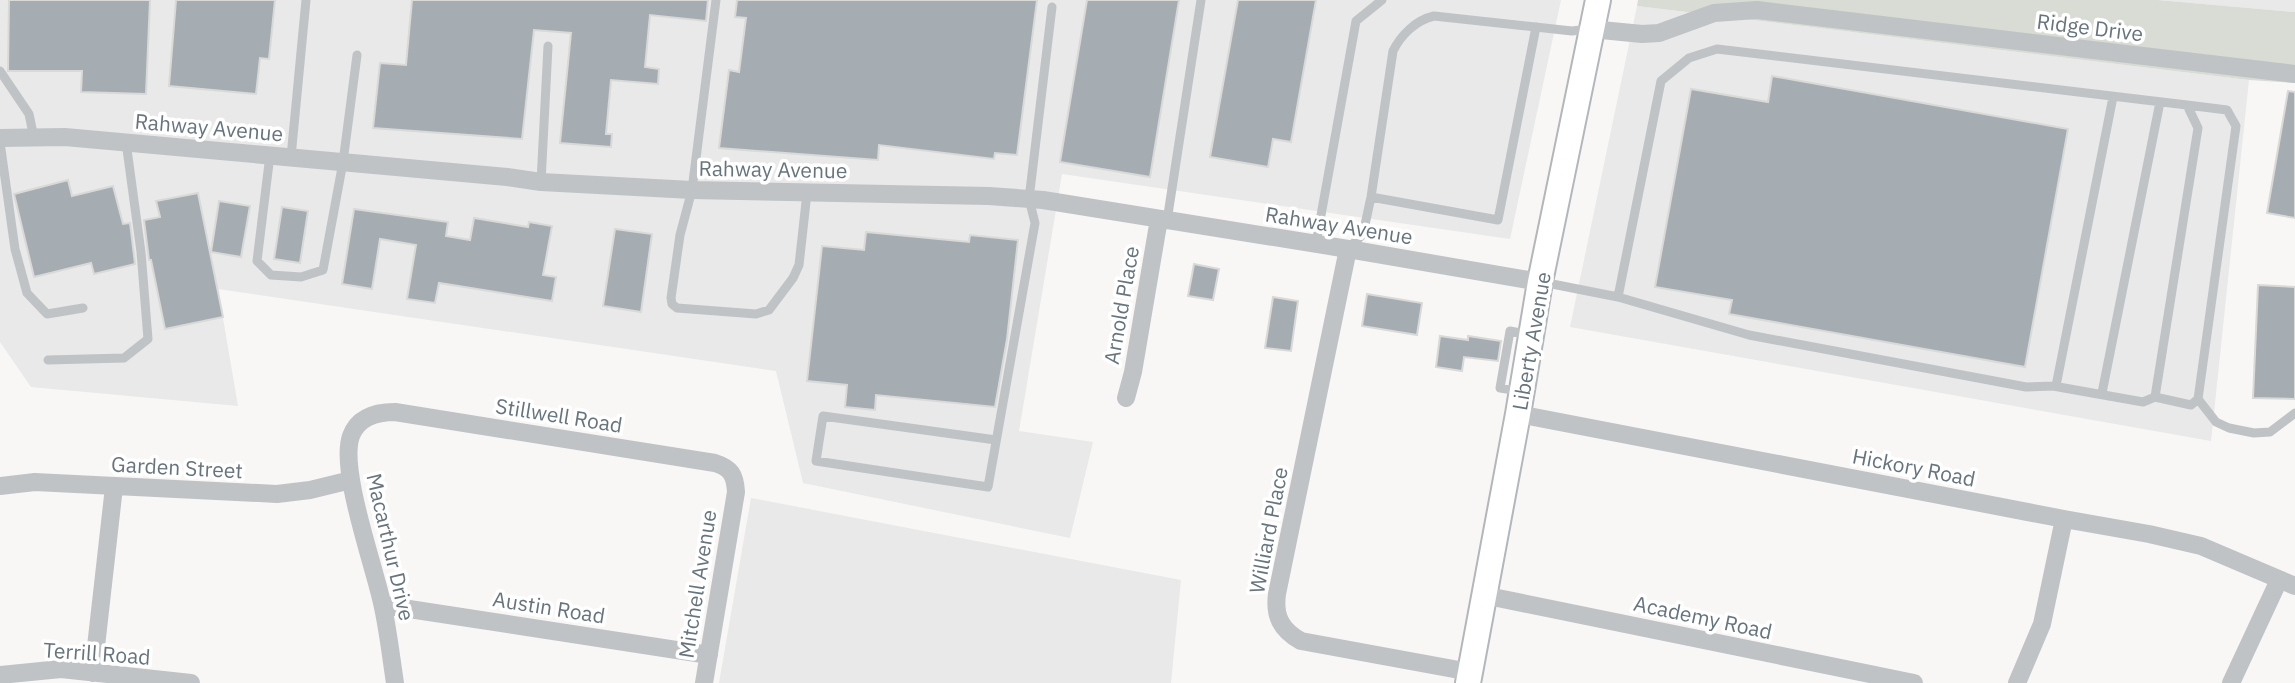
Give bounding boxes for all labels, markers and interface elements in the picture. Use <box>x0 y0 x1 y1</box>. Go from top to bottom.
street label: Ridge Drive <box>2035 7 2145 47</box>
street label: Rahway Avenue <box>134 107 284 147</box>
street label: Rahway Avenue <box>698 154 848 184</box>
street label: Rahway Avenue <box>1263 200 1415 250</box>
street label: Arnold Place <box>1097 244 1145 366</box>
street label: Liberty Avenue <box>1505 270 1557 412</box>
street label: Stillwell Road <box>494 391 624 439</box>
street label: Hickory Road <box>1850 441 1978 493</box>
street label: Garden Street <box>111 450 243 484</box>
street label: Williard Place <box>1242 464 1294 596</box>
street label: Macarthur Drive <box>360 471 422 623</box>
street label: Mitchell Avenue <box>671 508 723 660</box>
street label: Austin Road <box>491 584 607 630</box>
street label: Academy Road <box>1631 589 1775 645</box>
street label: Terrill Road <box>42 635 152 671</box>

